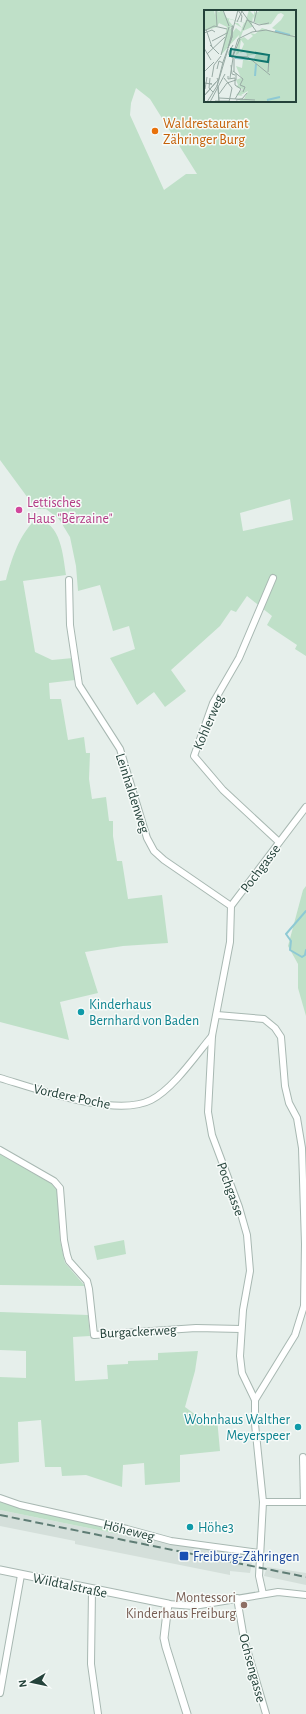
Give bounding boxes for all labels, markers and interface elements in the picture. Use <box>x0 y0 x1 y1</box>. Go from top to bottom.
inset map <box>204 10 296 102</box>
place label: Waldrestaurant Zähringer Burg <box>163 117 249 147</box>
marker: Waldrestaurant Zähringer Burg <box>150 126 160 136</box>
place label: Lettisches Haus "Bērzaine" <box>27 496 113 526</box>
marker: Lettisches Haus "Bērzaine" <box>14 505 24 515</box>
street label: Kohlerweg <box>191 693 227 752</box>
street label: Leinhaldenweg <box>113 752 152 835</box>
street label: Pochgasse <box>238 842 283 895</box>
place label: Kinderhaus Bernhard von Baden <box>89 998 199 1028</box>
marker: Kinderhaus Bernhard von Baden <box>76 1007 86 1017</box>
street label: Vordere Poche <box>32 1082 111 1112</box>
street label: Pochgasse <box>214 1161 246 1218</box>
street label: Burgackerweg <box>99 1323 177 1341</box>
place label: Wohnhaus Walther Meyerspeer <box>184 1413 290 1443</box>
marker: Wohnhaus Walther Meyerspeer <box>293 1422 303 1432</box>
street label: Höheweg <box>102 1518 156 1544</box>
place label: Höhe3 <box>198 1521 234 1535</box>
marker: Höhe3 <box>185 1522 195 1532</box>
marker: Freiburg-Zähringen <box>178 1550 190 1562</box>
place label: Freiburg-Zähringen <box>193 1550 299 1564</box>
street label: Wildtalstraße <box>31 1571 108 1601</box>
place label: Montessori Kinderhaus Freiburg <box>126 1591 236 1621</box>
marker: Montessori Kinderhaus Freiburg <box>239 1600 249 1610</box>
street label: Ochsengasse <box>236 1632 268 1704</box>
north arrow <box>12 1662 52 1702</box>
text: N <box>17 1679 29 1688</box>

